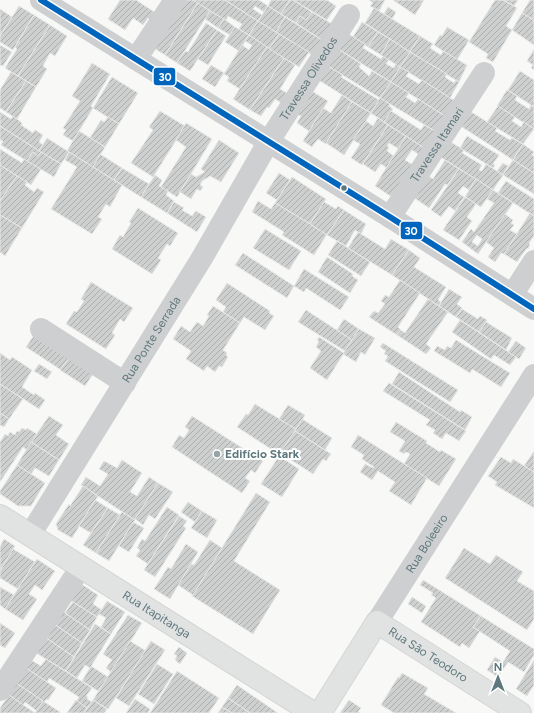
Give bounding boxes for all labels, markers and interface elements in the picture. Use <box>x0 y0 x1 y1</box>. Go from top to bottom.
street label: Travessa Olivedos <box>277 34 341 123</box>
line badge: 30 <box>153 67 176 86</box>
text: 30 <box>158 71 172 84</box>
street label: Travessa Itamari <box>408 105 466 185</box>
unlabelled marker <box>339 183 349 193</box>
line badge: 30 <box>400 221 423 240</box>
text: 30 <box>404 225 418 238</box>
street label: Rua Ponte Serrada <box>119 294 183 385</box>
place label: Edifício Stark <box>225 447 300 461</box>
marker: Edifício Stark <box>212 449 222 459</box>
street label: Rua Boleeiro <box>403 511 451 576</box>
street label: Rua Itapitanga <box>120 588 193 641</box>
street label: Rua São Teodoro <box>386 624 470 685</box>
north arrow <box>478 657 518 697</box>
text: N <box>494 661 502 674</box>

